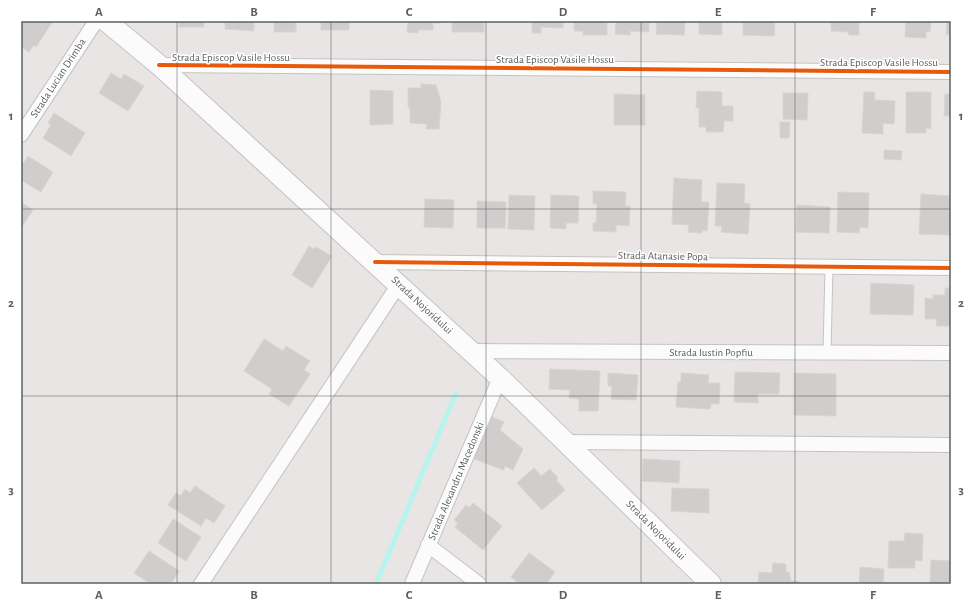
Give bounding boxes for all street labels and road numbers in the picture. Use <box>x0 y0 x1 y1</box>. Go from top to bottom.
street label: Strada Lucian Drimba <box>28 36 88 120</box>
street label: Strada Episcop Vasile Hossu <box>172 52 290 63</box>
street label: Strada Episcop Vasile Hossu <box>496 54 614 65</box>
street label: Strada Episcop Vasile Hossu <box>820 57 938 68</box>
street label: Strada Atanasie Popa <box>618 250 708 262</box>
street label: Strada Nojoridului <box>389 274 455 336</box>
street label: Strada Iustin Popfiu <box>669 347 753 358</box>
street label: Strada Alexandru Macedonski <box>426 420 486 542</box>
street label: Strada Nojoridului <box>624 498 688 562</box>

